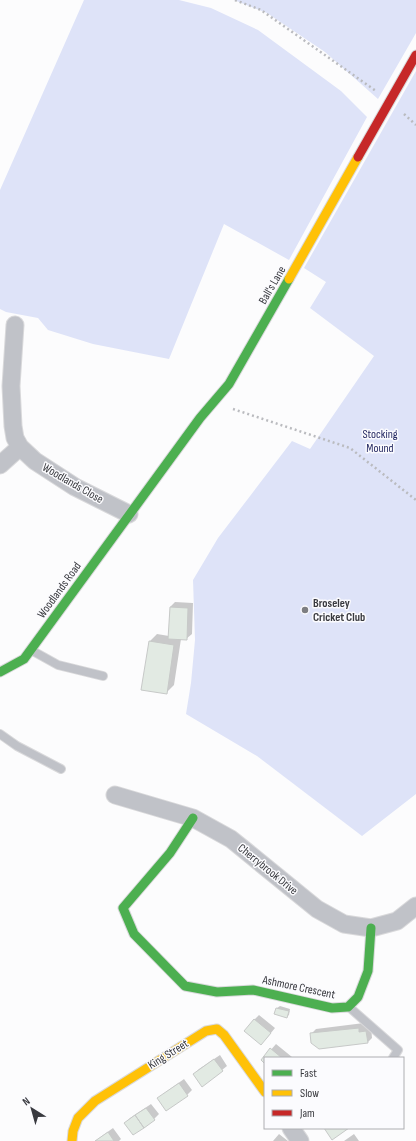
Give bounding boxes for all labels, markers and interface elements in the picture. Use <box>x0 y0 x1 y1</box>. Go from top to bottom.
street label: Ball's Lane <box>256 263 289 307</box>
park label: Stocking Mound <box>362 427 398 456</box>
street label: Woodlands Close <box>40 460 106 507</box>
street label: Woodlands Road <box>34 559 85 621</box>
place label: Broseley Cricket Club <box>313 596 365 625</box>
marker: Broseley Cricket Club <box>300 605 310 615</box>
street label: Cherrybrook Drive <box>235 841 301 898</box>
street label: Ashmore Crescent <box>260 972 337 1003</box>
street label: King Street <box>145 1036 192 1073</box>
legend <box>264 1057 404 1129</box>
text: Fast <box>300 1066 317 1081</box>
text: Slow <box>300 1086 319 1101</box>
north arrow <box>12 1089 52 1129</box>
text: N <box>20 1094 33 1108</box>
text: Jam <box>299 1106 315 1121</box>

